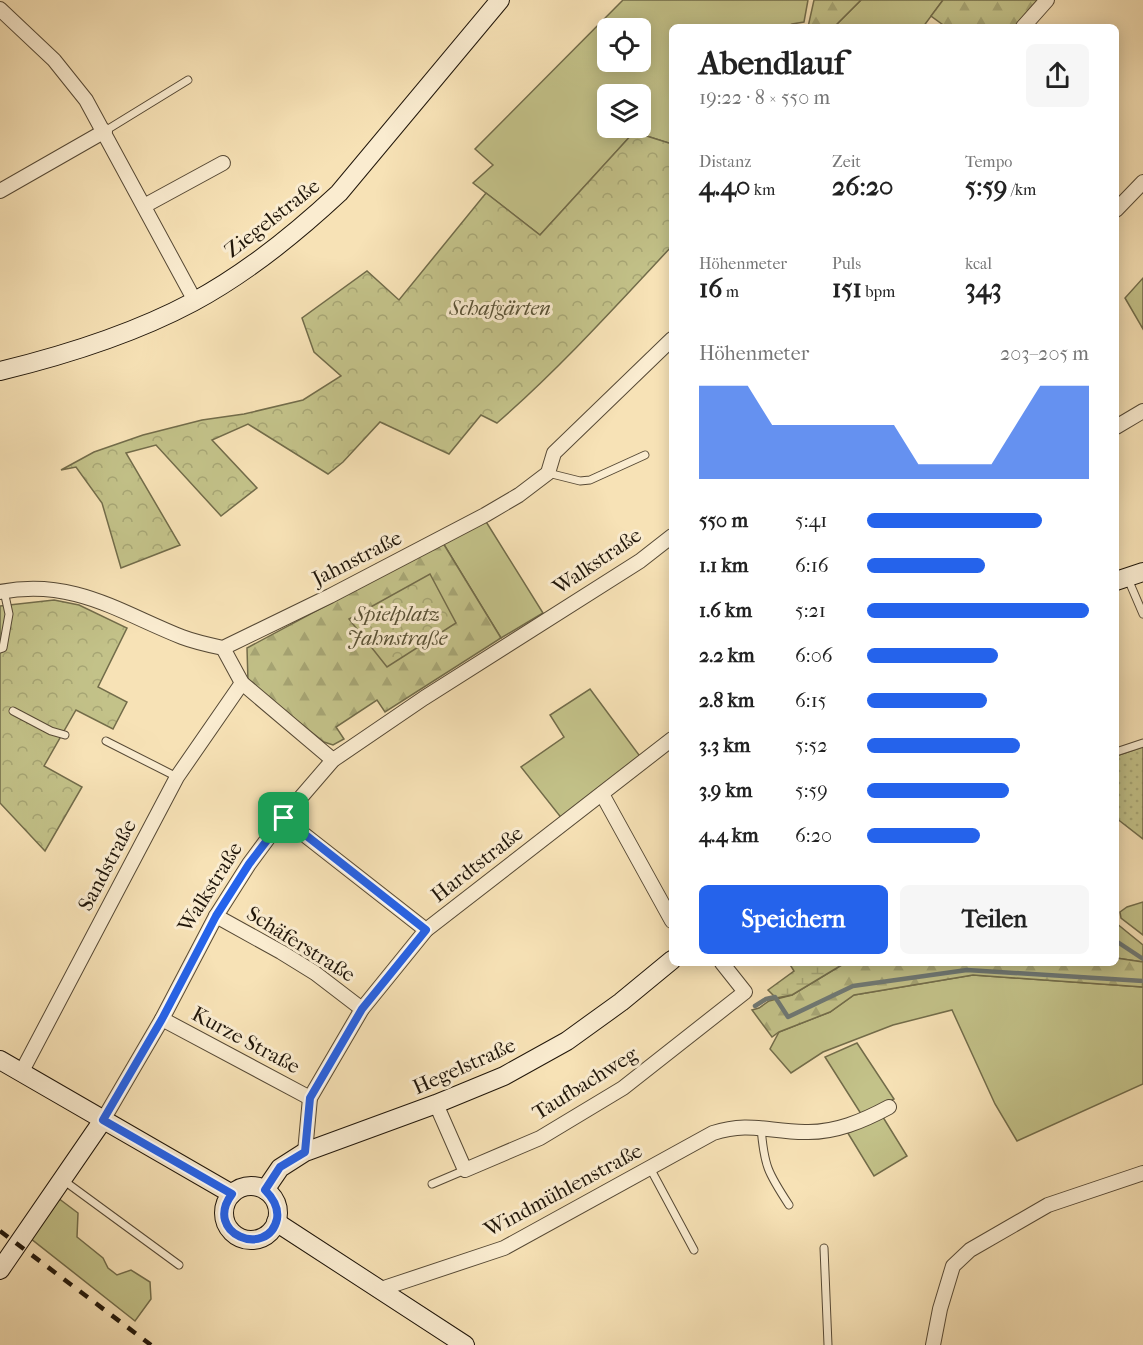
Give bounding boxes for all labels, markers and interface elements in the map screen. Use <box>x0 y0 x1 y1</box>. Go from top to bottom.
map controls <box>597 18 651 138</box>
button: locate <box>597 18 651 72</box>
text: Abendlauf <box>699 44 845 83</box>
button: share <box>1026 44 1089 107</box>
button: layers <box>597 84 651 138</box>
text: 19:22 · 8 × 550 m <box>699 86 830 109</box>
text: Distanz <box>699 152 751 171</box>
text: Zeit <box>832 152 861 171</box>
text: Tempo <box>965 152 1012 171</box>
text: 4.40 <box>699 171 750 202</box>
text: 26:20 <box>832 171 893 202</box>
text: 5:59 <box>965 171 1007 202</box>
street label: Ziegelstraße <box>220 174 324 262</box>
text: km <box>750 180 775 199</box>
text: /km <box>1007 180 1036 199</box>
text: Höhenmeter <box>699 254 787 273</box>
text: Puls <box>832 254 861 273</box>
text: kcal <box>965 254 992 273</box>
text: 16 <box>699 273 722 304</box>
text: 151 <box>832 273 862 304</box>
text: 343 <box>965 273 1002 304</box>
text: m <box>722 282 739 301</box>
text: bpm <box>862 282 895 301</box>
park label: Schafgärten <box>448 296 551 320</box>
text: Höhenmeter <box>699 342 809 365</box>
text: 203–205 m <box>1000 342 1089 365</box>
text: 550 m <box>699 509 748 532</box>
text: 5:41 <box>795 509 827 532</box>
street label: Walkstraße <box>547 523 646 600</box>
street label: Jahnstraße <box>307 525 406 592</box>
text: 1.1 km <box>699 554 748 577</box>
text: 6:16 <box>795 554 829 577</box>
text: 1.6 km <box>699 599 752 622</box>
text: 5:21 <box>795 599 826 622</box>
park label: Spielplatz Jahnstraße <box>347 602 448 650</box>
text: 2.2 km <box>699 644 755 667</box>
text: 6:06 <box>795 644 833 667</box>
text: 2.8 km <box>699 689 754 712</box>
text: 6:15 <box>795 689 826 712</box>
text: 3.3 km <box>699 734 750 757</box>
text: 5:52 <box>795 734 827 757</box>
text: 3.9 km <box>699 779 753 802</box>
text: 5:59 <box>795 779 828 802</box>
pin <box>258 792 309 843</box>
icon: arrive <box>267 801 300 834</box>
street label: Sandstraße <box>73 815 141 915</box>
street label: Hardtstraße <box>426 821 528 907</box>
text: 4.4 km <box>699 824 759 847</box>
text: 6:20 <box>795 824 832 847</box>
street label: Walkstraße <box>172 838 247 937</box>
button: Speichern <box>699 885 888 954</box>
button: Teilen <box>900 885 1089 954</box>
street label: Schäferstraße <box>242 901 360 987</box>
street label: Kurze Straße <box>188 1002 304 1078</box>
street label: Hegelstraße <box>409 1033 519 1099</box>
street label: Taufbachweg <box>528 1041 642 1125</box>
street label: Windmühlenstraße <box>479 1138 646 1242</box>

